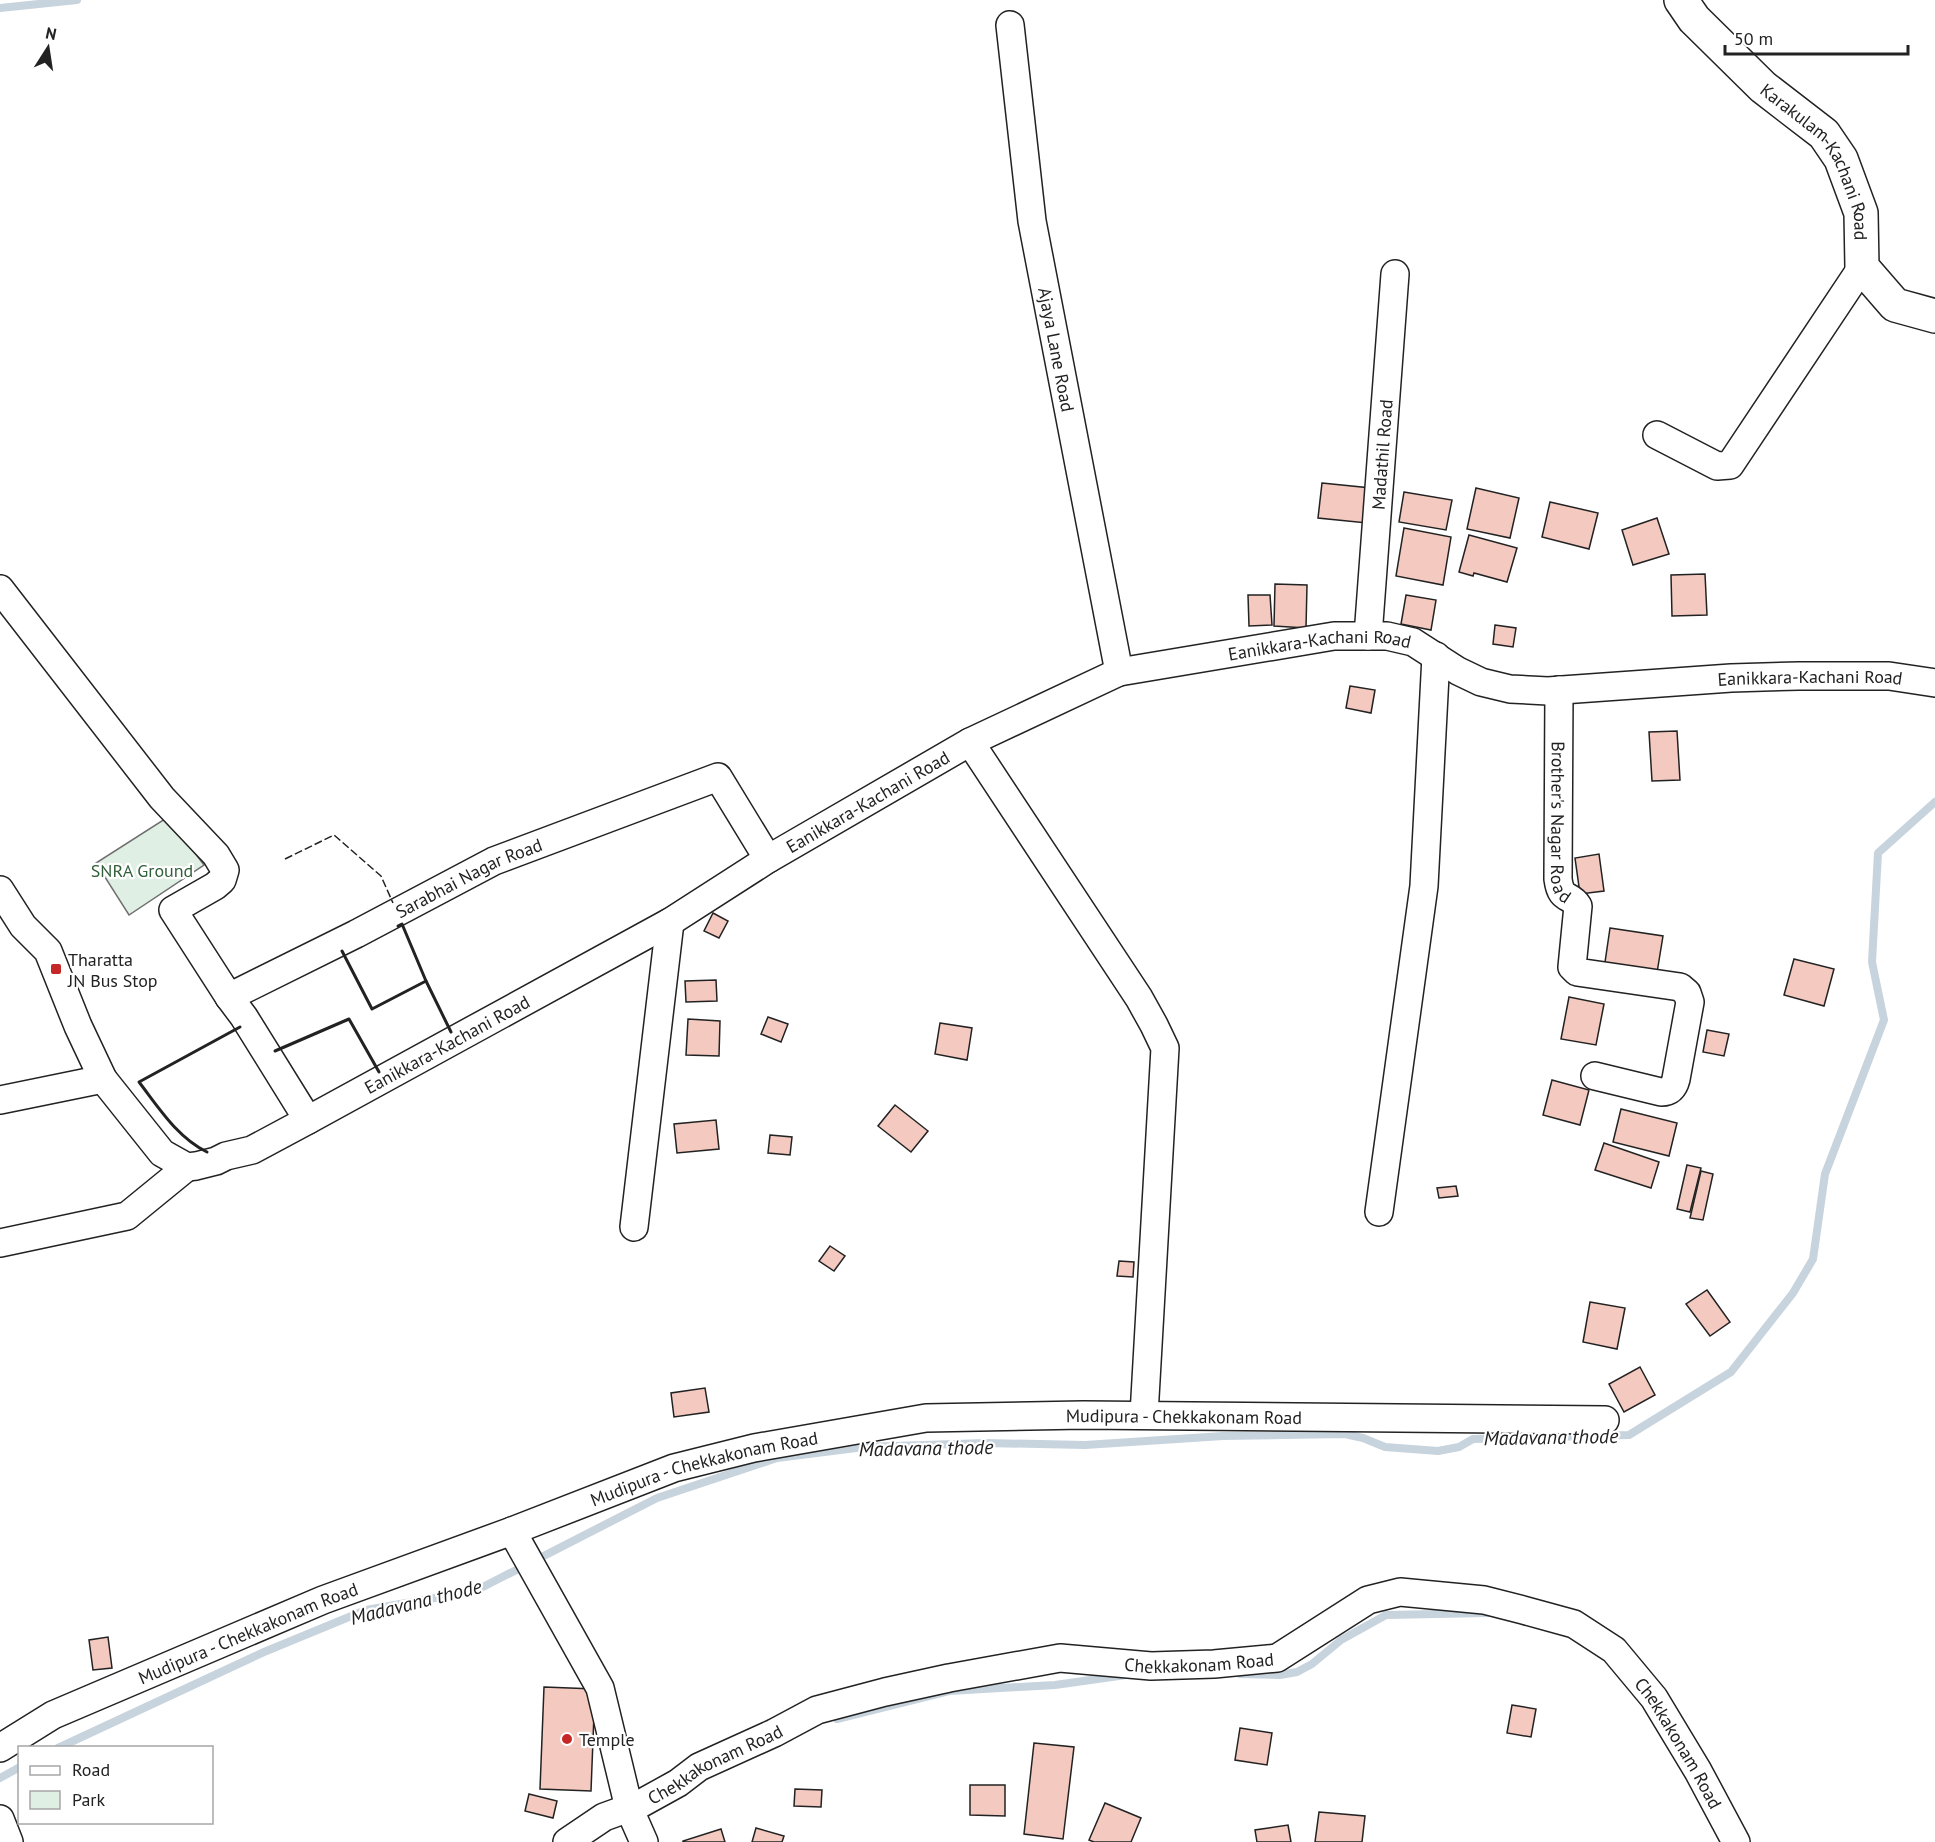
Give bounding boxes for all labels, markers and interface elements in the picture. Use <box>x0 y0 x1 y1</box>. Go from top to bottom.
north arrow <box>18 18 78 78</box>
scale bar <box>1725 18 1908 56</box>
text: N <box>44 22 58 44</box>
text: 50 m <box>1734 27 1773 50</box>
street label: Karakulam-Kachani Road <box>1756 78 1873 241</box>
street label: Ajaya Lane Road <box>1034 285 1080 414</box>
street label: Madathil Road <box>1366 398 1397 511</box>
street label: Eanikkara-Kachani Road <box>1226 624 1413 665</box>
street label: Eanikkara-Kachani Road <box>1717 665 1904 690</box>
street label: Brother's Nagar Road <box>1546 741 1576 908</box>
street label: Eanikkara-Kachani Road <box>782 745 953 858</box>
street label: Sarabhai Nagar Road <box>391 833 545 923</box>
park label: SNRA Ground <box>91 859 193 882</box>
place label: Tharatta JN Bus Stop <box>67 948 158 992</box>
marker: Tharatta JN Bus Stop <box>49 962 63 976</box>
street label: Eanikkara-Kachani Road <box>360 990 533 1099</box>
street label: Mudipura - Chekkakonam Road <box>1066 1403 1302 1429</box>
water label: Madavana thode <box>1483 1423 1619 1451</box>
street label: Mudipura - Chekkakonam Road <box>587 1426 820 1511</box>
water label: Madavana thode <box>858 1434 994 1462</box>
water label: Madavana thode <box>347 1573 485 1631</box>
street label: Mudipura - Chekkakonam Road <box>135 1577 361 1689</box>
street label: Chekkakonam Road <box>1123 1647 1275 1678</box>
street label: Chekkakonam Road <box>1630 1672 1727 1813</box>
street label: Chekkakonam Road <box>643 1719 786 1809</box>
place label: Temple <box>579 1728 635 1751</box>
marker: Temple <box>560 1732 574 1746</box>
legend <box>18 1746 213 1824</box>
text: Road <box>72 1758 110 1781</box>
text: Park <box>72 1788 105 1811</box>

